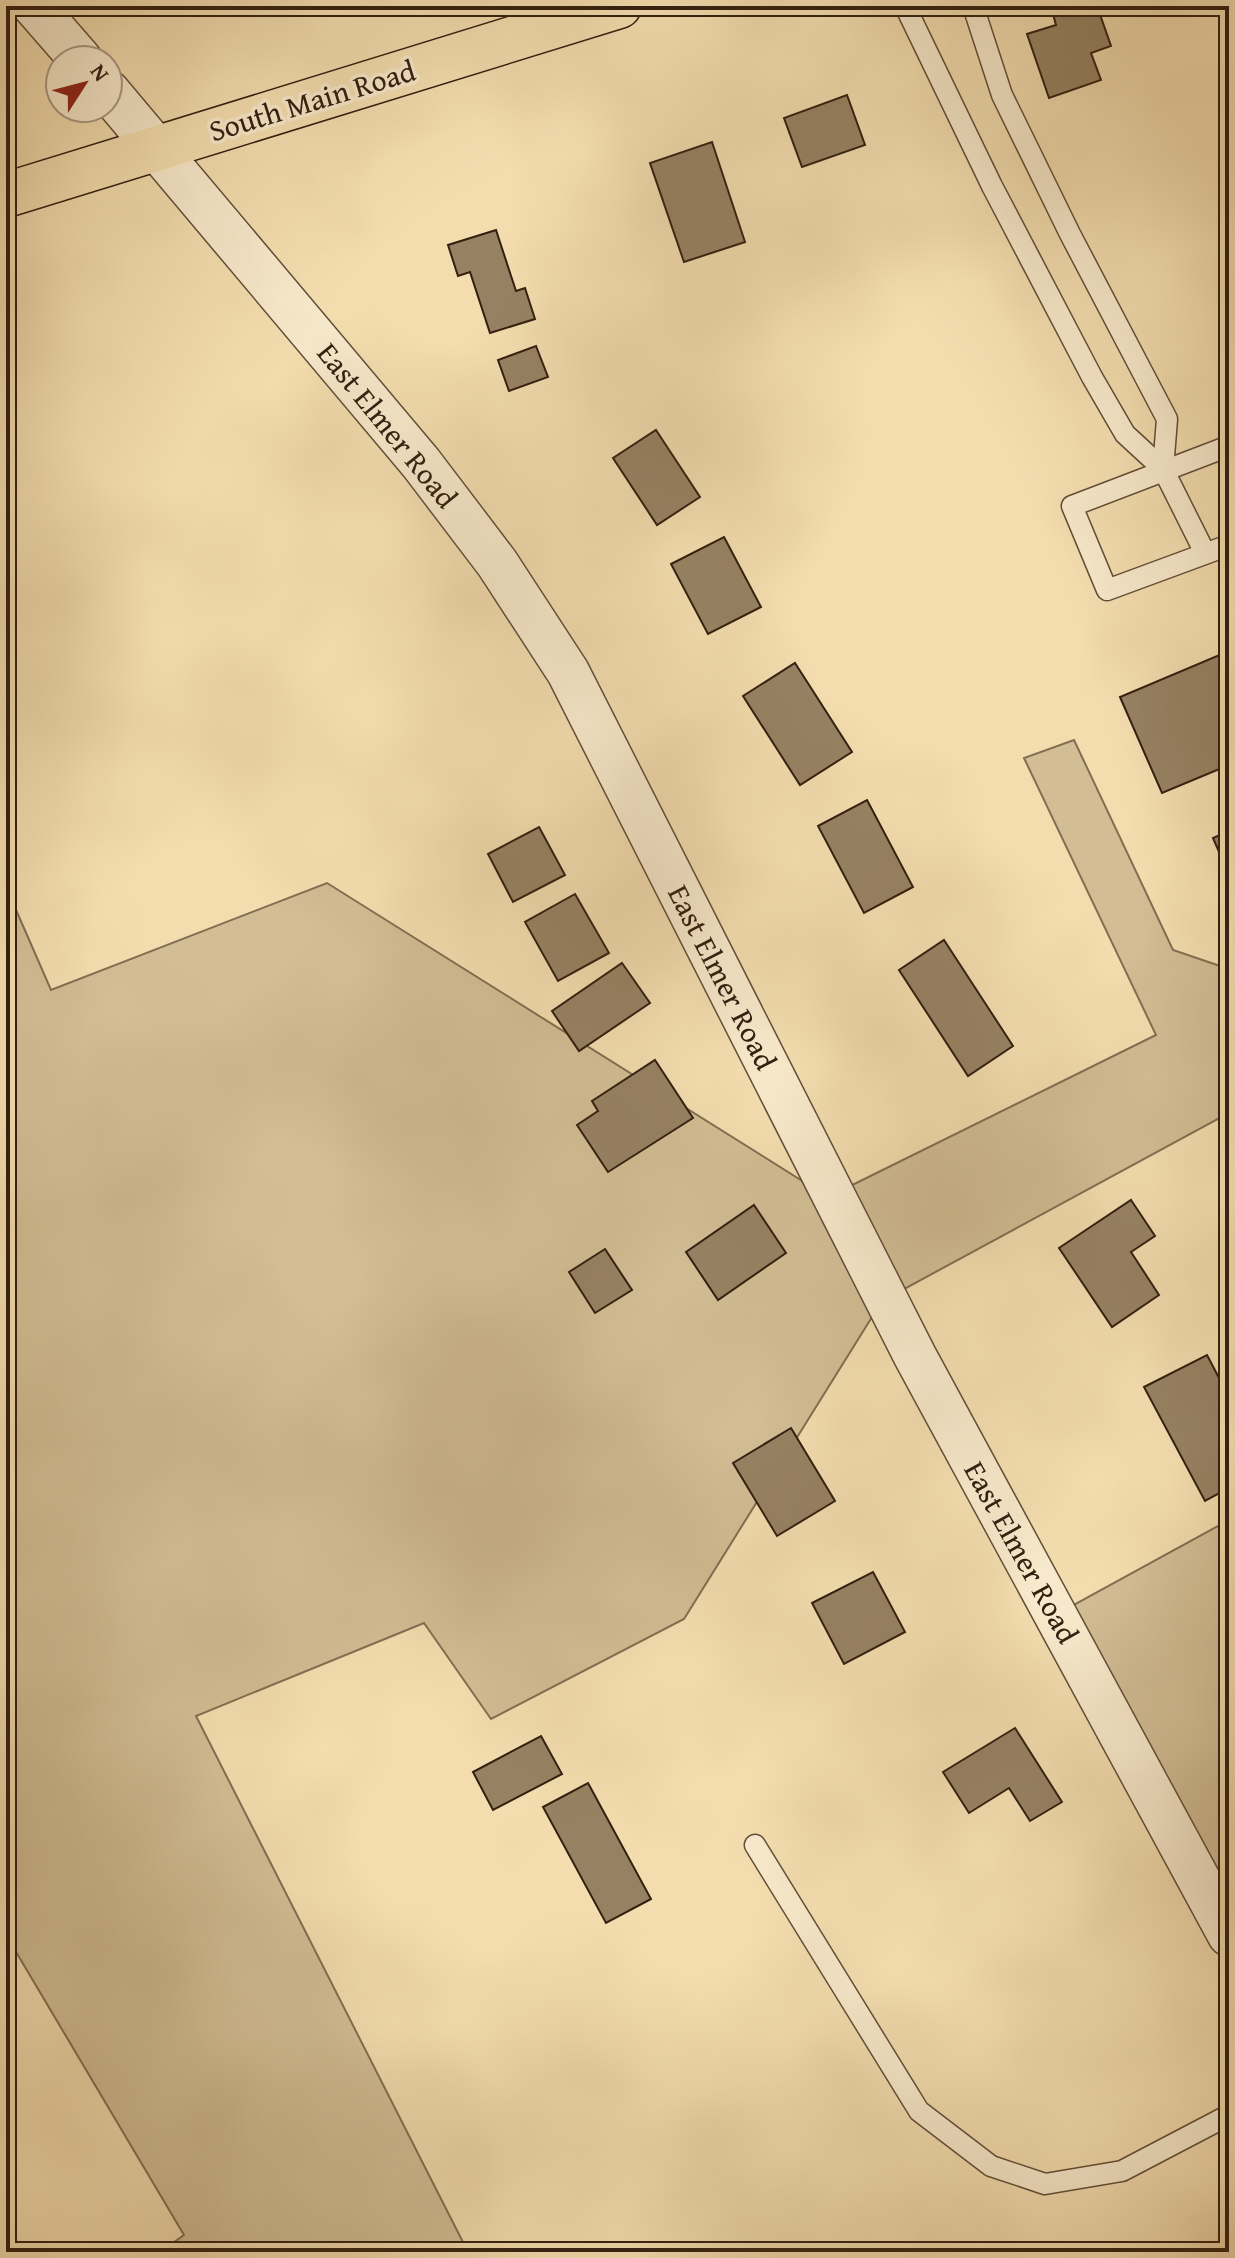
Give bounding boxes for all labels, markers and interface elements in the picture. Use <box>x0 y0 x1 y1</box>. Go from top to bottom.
north arrow <box>44 44 124 124</box>
street label: South Main Road <box>203 48 421 152</box>
text: N <box>83 57 118 88</box>
street label: East Elmer Road <box>307 333 469 517</box>
street label: East Elmer Road <box>657 877 789 1077</box>
street label: East Elmer Road <box>954 1453 1090 1651</box>

